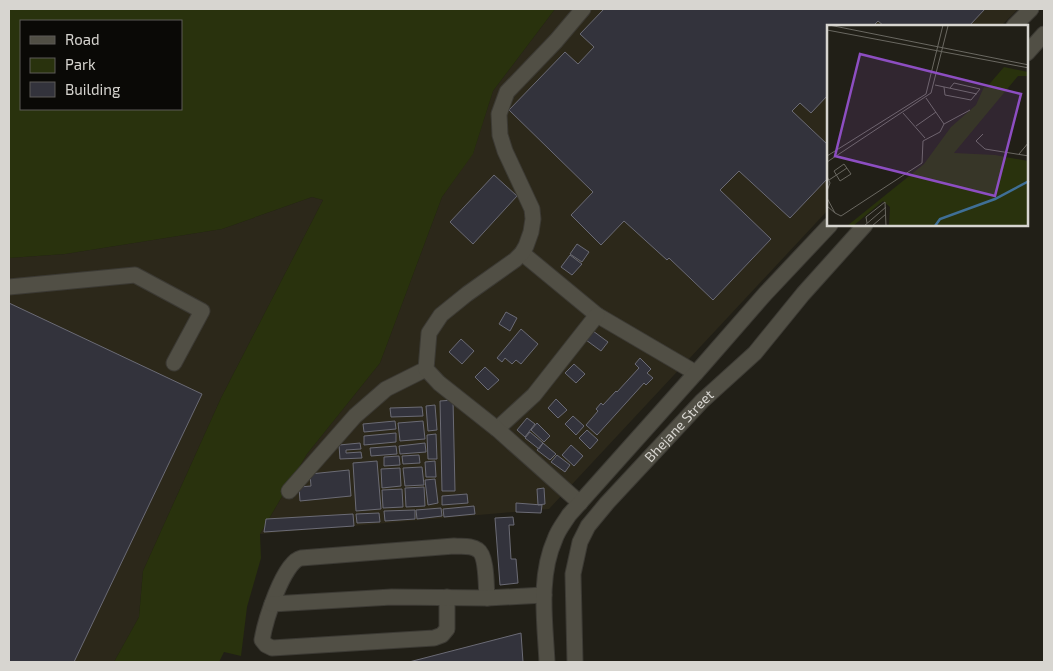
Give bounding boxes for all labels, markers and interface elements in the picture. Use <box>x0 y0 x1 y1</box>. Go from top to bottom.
legend <box>20 20 182 110</box>
inset map <box>827 25 1028 226</box>
text: Road <box>65 30 100 48</box>
text: Park <box>65 55 96 73</box>
text: Building <box>65 80 121 98</box>
street label: Bhejane Street <box>641 386 717 465</box>

